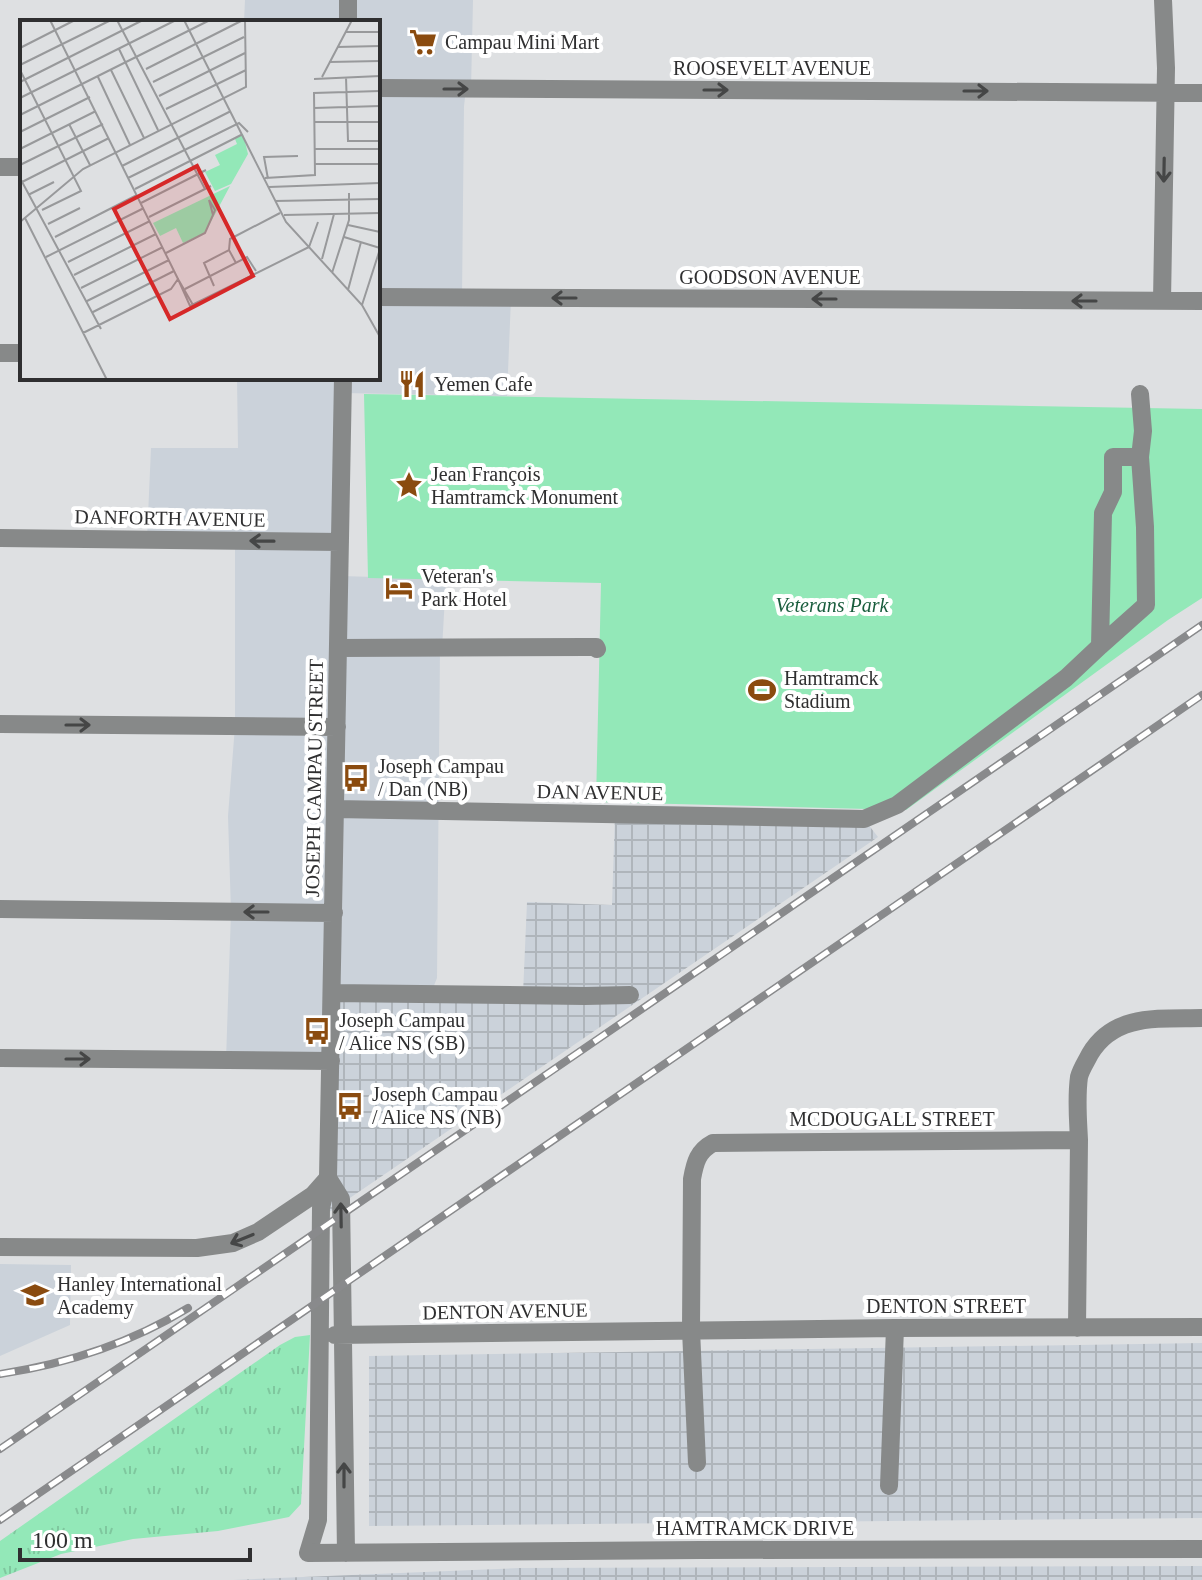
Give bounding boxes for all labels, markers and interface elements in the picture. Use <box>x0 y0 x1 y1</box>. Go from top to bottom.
inset map <box>20 20 380 380</box>
supermarket icon: Campau Mini Mart <box>408 27 438 57</box>
place label: Campau Mini Mart <box>445 31 600 54</box>
street label: ROOSEVELT AVENUE <box>673 57 871 79</box>
one-way arrow <box>442 81 469 97</box>
one-way arrow <box>702 82 729 98</box>
one-way arrow <box>962 83 989 99</box>
one-way arrow <box>1156 156 1172 183</box>
street label: GOODSON AVENUE <box>679 266 861 288</box>
one-way arrow <box>551 290 578 306</box>
one-way arrow <box>811 291 838 307</box>
one-way arrow <box>1071 293 1098 309</box>
restaurant icon: Yemen Cafe <box>397 369 427 399</box>
place label: Yemen Cafe <box>434 373 533 395</box>
place label: Jean François Hamtramck Monument <box>431 463 619 508</box>
place icon: Jean François Hamtramck Monument <box>394 470 424 500</box>
street label: DANFORTH AVENUE <box>74 505 266 531</box>
one-way arrow <box>249 533 276 548</box>
place label: Veteran's Park Hotel <box>421 565 508 610</box>
hotel icon: Veteran's Park Hotel <box>384 573 414 603</box>
park label: Veterans Park <box>776 594 889 616</box>
street label: JOSEPH CAMPAU STREET <box>301 659 327 897</box>
place label: Hamtramck Stadium <box>784 667 878 712</box>
sports icon: Hamtramck Stadium <box>747 675 777 705</box>
one-way arrow <box>64 717 91 733</box>
place label: Joseph Campau / Dan (NB) <box>378 755 504 801</box>
bus stop icon: Joseph Campau / Dan (NB) <box>341 763 371 793</box>
street label: DAN AVENUE <box>536 780 664 804</box>
one-way arrow <box>243 904 270 920</box>
place label: Joseph Campau / Alice NS (SB) <box>339 1009 465 1055</box>
bus stop icon: Joseph Campau / Alice NS (SB) <box>302 1016 332 1046</box>
one-way arrow <box>64 1051 91 1067</box>
place label: Joseph Campau / Alice NS (NB) <box>372 1083 501 1129</box>
bus stop icon: Joseph Campau / Alice NS (NB) <box>335 1091 365 1121</box>
street label: MCDOUGALL STREET <box>789 1108 995 1130</box>
one-way arrow <box>334 1202 349 1229</box>
one-way arrow <box>230 1232 255 1247</box>
place label: Hanley International Academy <box>57 1273 222 1319</box>
school or university icon: Hanley International Academy <box>20 1280 50 1310</box>
street label: DENTON STREET <box>866 1295 1026 1317</box>
street label: DENTON AVENUE <box>422 1299 588 1323</box>
one-way arrow <box>336 1462 352 1489</box>
scale bar <box>20 1512 250 1562</box>
street label: HAMTRAMCK DRIVE <box>656 1517 854 1539</box>
text: 100 m <box>32 1527 93 1553</box>

